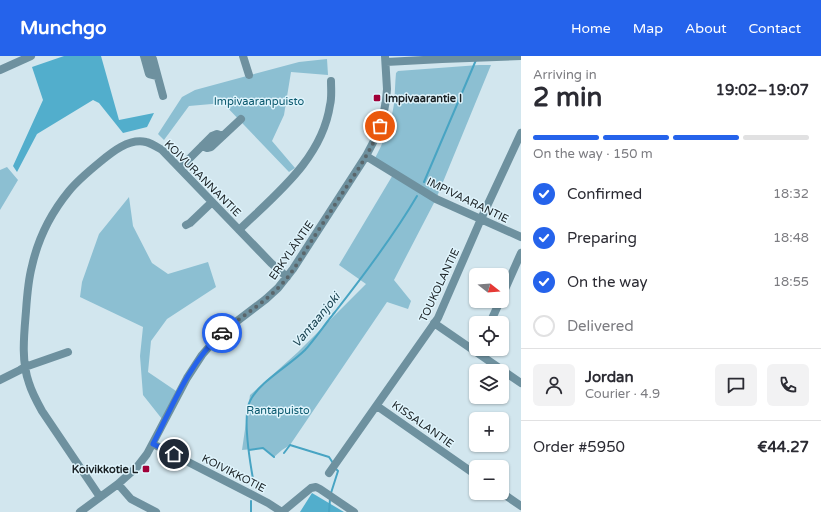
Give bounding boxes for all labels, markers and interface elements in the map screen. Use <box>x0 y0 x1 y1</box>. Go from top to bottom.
text: Munchgo <box>20 17 107 39</box>
text: Home <box>571 20 611 37</box>
text: Map <box>633 20 663 37</box>
text: About <box>685 20 727 37</box>
text: Contact <box>749 20 801 37</box>
text: Arriving in <box>533 67 597 83</box>
text: 19:02–19:07 <box>716 81 809 99</box>
text: 2 min <box>533 82 602 113</box>
place label: Impivaarantie I <box>385 92 462 106</box>
marker: Impivaarantie I <box>372 93 382 103</box>
park label: Impivaaranpuisto <box>214 95 305 108</box>
pin <box>363 109 397 143</box>
icon: bag <box>369 115 391 137</box>
street label: KOIVURANNANTIE <box>162 137 244 219</box>
text: On the way · 150 m <box>533 146 653 162</box>
street label: IMPIVAARANTIE <box>425 175 511 226</box>
icon: check <box>533 183 555 205</box>
text: Confirmed <box>567 185 642 203</box>
text: 18:32 <box>773 186 809 202</box>
street label: ERKYLÄNTIE <box>266 218 317 282</box>
icon: check <box>533 227 555 249</box>
text: Preparing <box>567 229 637 247</box>
text: 18:48 <box>773 230 809 246</box>
street label: TOUKOLANTIE <box>417 246 462 324</box>
north arrow <box>469 268 509 308</box>
map controls <box>469 268 509 500</box>
icon: check <box>533 271 555 293</box>
text: On the way <box>567 273 647 291</box>
text: 18:55 <box>773 274 809 290</box>
water label: Vantaanjoki <box>289 288 344 350</box>
courier <box>202 313 242 353</box>
button: locate <box>469 316 509 356</box>
text: Delivered <box>567 317 634 335</box>
icon: car <box>211 322 233 344</box>
button: layers <box>469 364 509 404</box>
button: person <box>533 364 575 406</box>
button: chat <box>715 364 757 406</box>
button: phone <box>767 364 809 406</box>
text: Jordan <box>585 368 634 386</box>
text: Courier · 4.9 <box>585 386 660 402</box>
street label: KISSALANTIE <box>389 398 456 450</box>
park label: Rantapuisto <box>246 404 310 417</box>
button: + <box>469 412 509 452</box>
pin <box>157 437 191 471</box>
text: Order #5950 <box>533 438 625 456</box>
text: €44.27 <box>757 438 809 456</box>
icon: home <box>163 443 185 465</box>
street label: KOIVIKKOTIE <box>200 452 268 495</box>
button: − <box>469 460 509 500</box>
place label: Koivikkotie L <box>72 463 139 476</box>
marker: Koivikkotie L <box>141 464 151 474</box>

